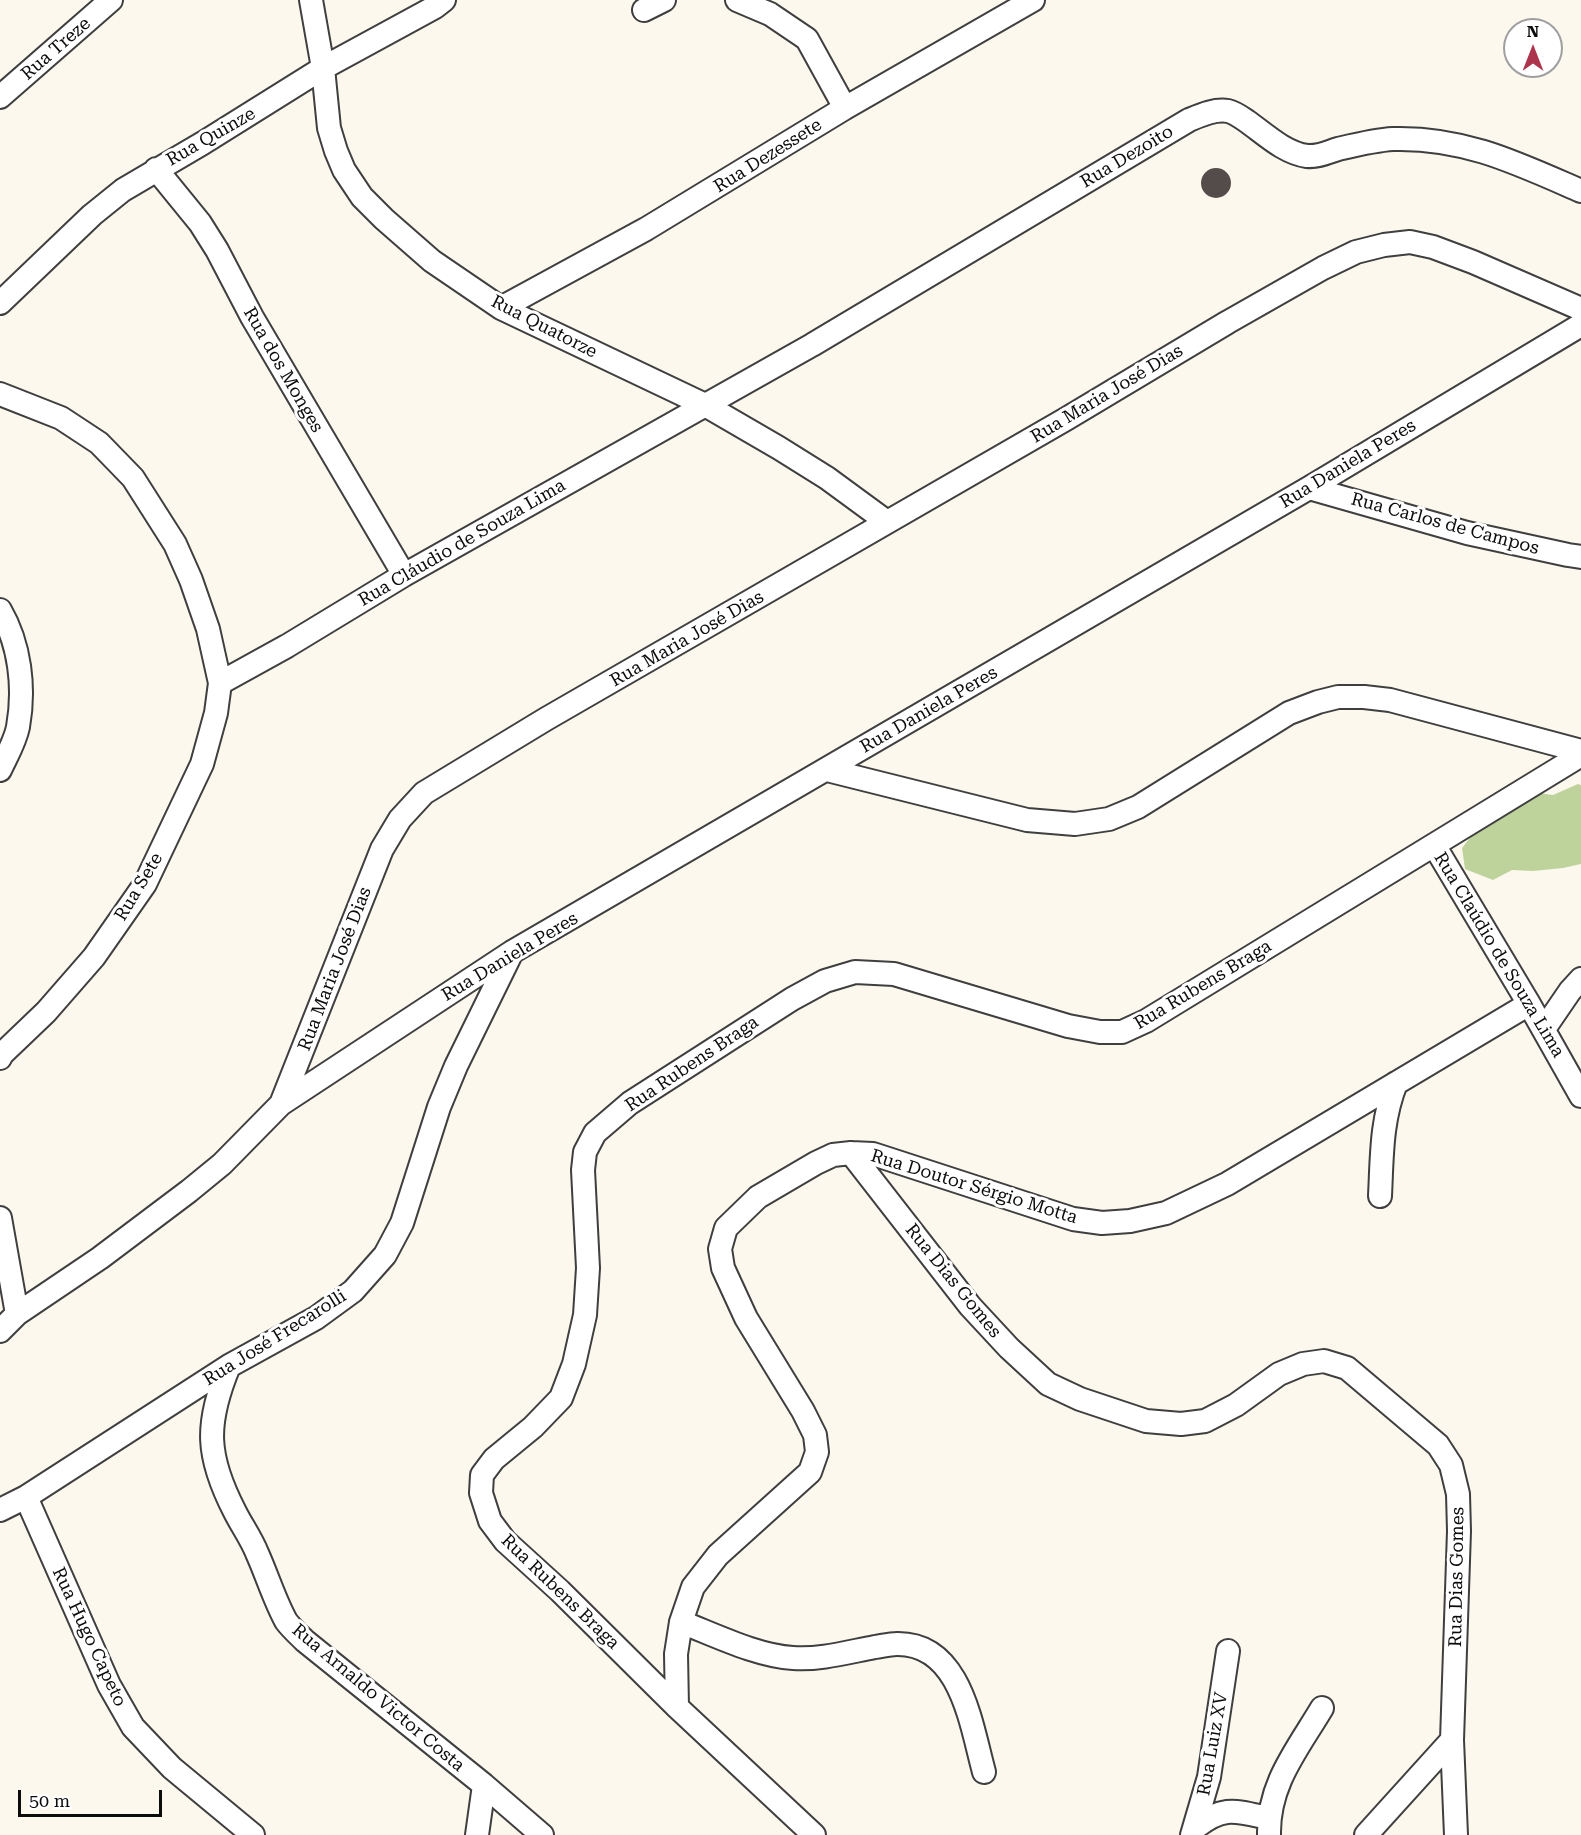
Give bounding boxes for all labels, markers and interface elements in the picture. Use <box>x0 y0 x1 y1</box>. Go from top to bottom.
street label: Rua Treze <box>17 13 95 85</box>
north arrow <box>1503 18 1563 78</box>
text: N <box>1527 22 1539 41</box>
street label: Rua Quinze <box>163 103 259 171</box>
street label: Rua Dezessete <box>710 114 826 198</box>
street label: Rua Dezoito <box>1077 121 1177 193</box>
street label: Rua Quatorze <box>487 291 601 363</box>
street label: Rua dos Monges <box>238 303 328 437</box>
street label: Rua Maria José Dias <box>1027 340 1187 448</box>
street label: Rua Daniela Peres <box>1276 415 1420 513</box>
street label: Rua Cláudio de Souza Lima <box>355 475 569 611</box>
street label: Rua Carlos de Campos <box>1349 488 1541 560</box>
street label: Rua Maria José Dias <box>606 586 768 692</box>
street label: Rua Daniela Peres <box>856 662 1002 758</box>
street label: Rua Sete <box>110 849 168 925</box>
street label: Rua Claúdio de Souza Lima <box>1429 849 1569 1061</box>
street label: Rua Maria José Dias <box>294 884 376 1054</box>
street label: Rua Daniela Peres <box>438 908 582 1006</box>
street label: Rua Rubens Braga <box>1131 936 1275 1034</box>
street label: Rua Rubens Braga <box>621 1011 763 1117</box>
street label: Rua Doutor Sérgio Motta <box>868 1145 1080 1229</box>
street label: Rua Dias Gomes <box>900 1220 1006 1342</box>
street label: Rua José Frecarolli <box>200 1285 350 1391</box>
street label: Rua Dias Gomes <box>1445 1507 1469 1647</box>
street label: Rua Rubens Braga <box>496 1530 624 1654</box>
street label: Rua Hugo Capeto <box>47 1564 131 1710</box>
street label: Rua Arnaldo Victor Costa <box>287 1619 469 1777</box>
street label: Rua Luiz XV <box>1193 1691 1233 1797</box>
scale bar <box>21 1778 165 1816</box>
text: 50 m <box>29 1790 70 1811</box>

